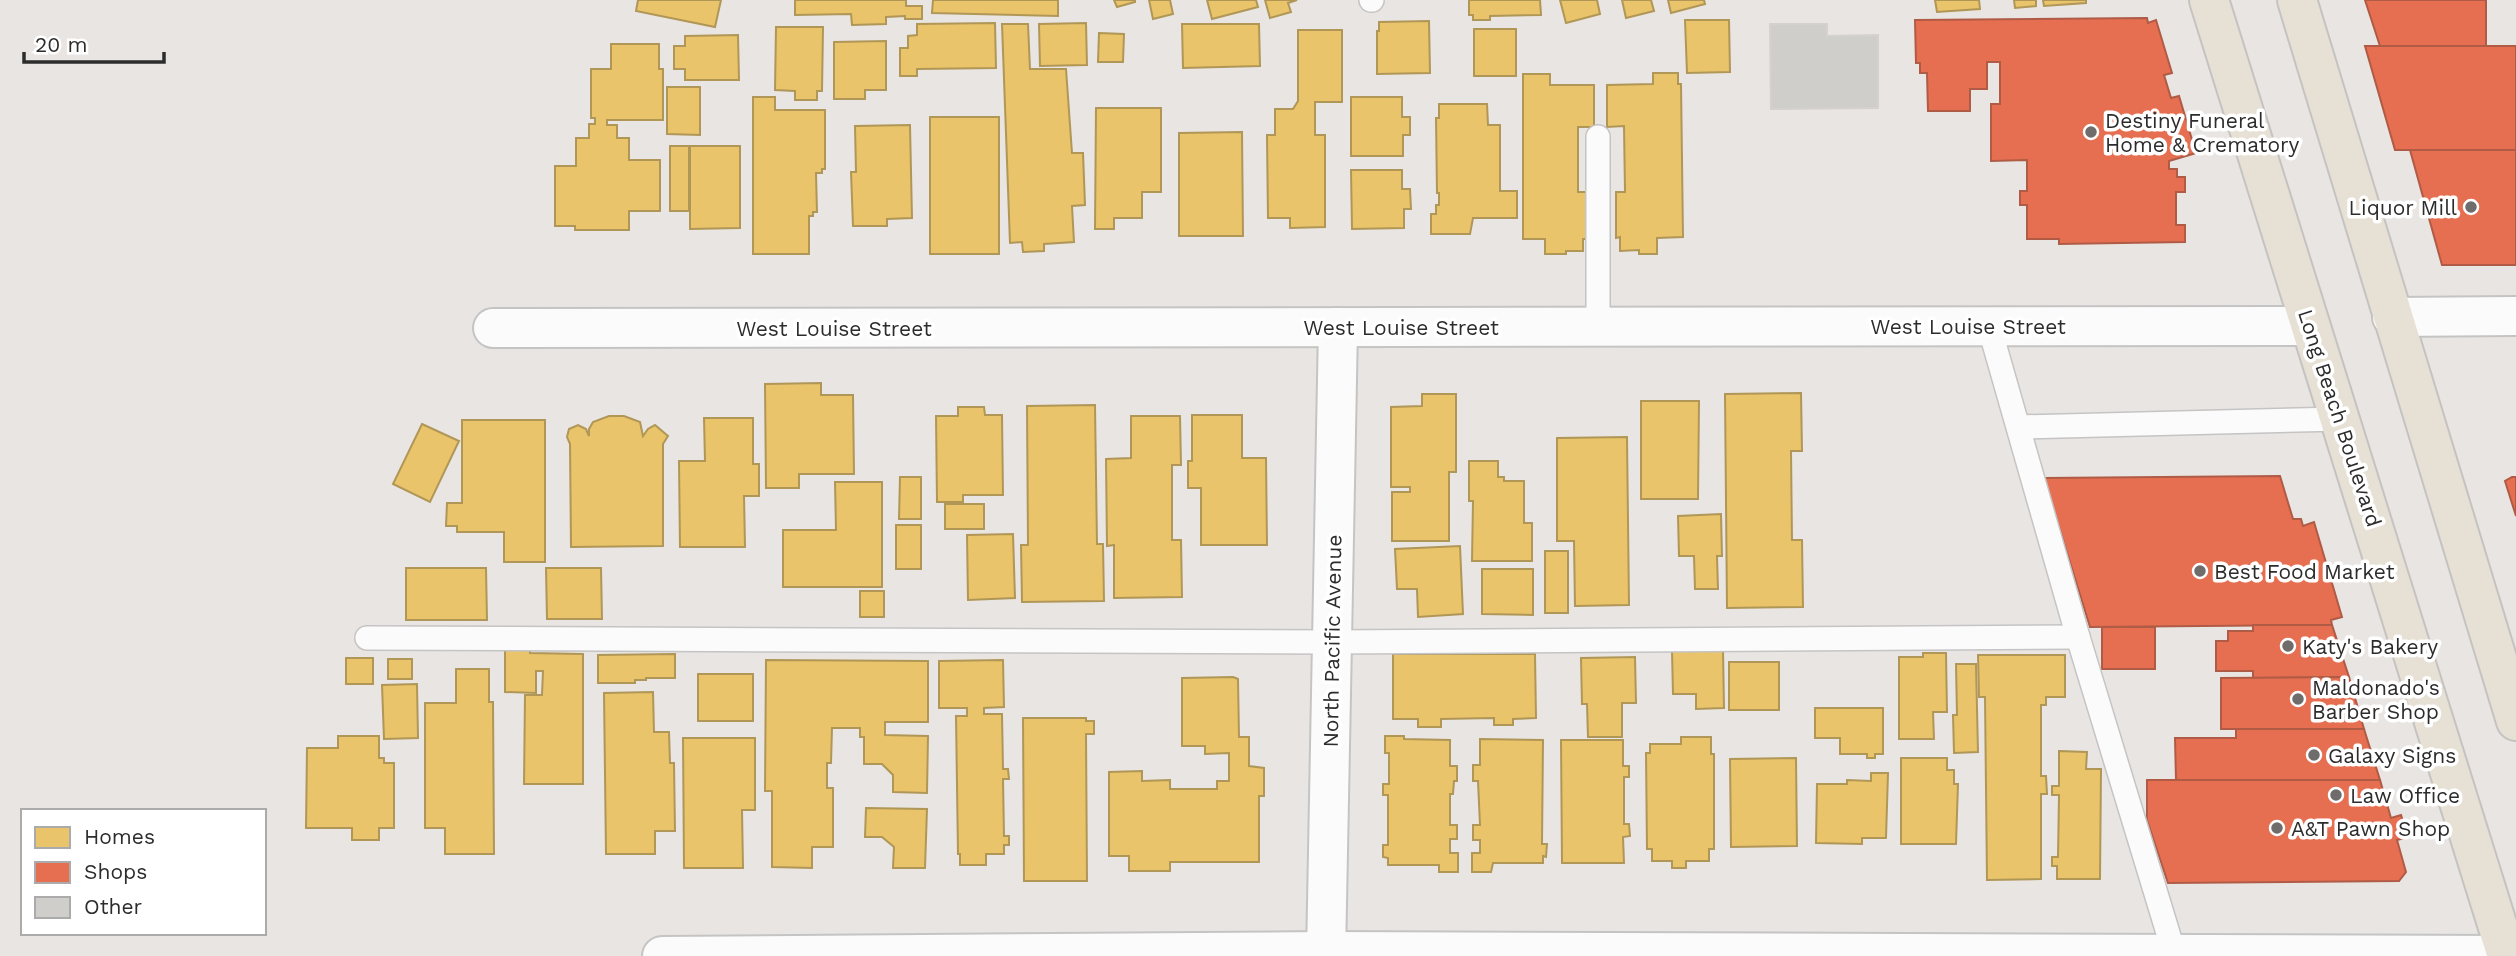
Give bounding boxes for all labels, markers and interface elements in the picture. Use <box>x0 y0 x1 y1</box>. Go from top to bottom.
scale bar <box>24 21 164 65</box>
text: 20 m <box>35 32 87 57</box>
place label: Destiny Funeral Home & Crematory <box>2105 108 2300 157</box>
marker: Destiny Funeral Home & Crematory <box>2083 124 2099 140</box>
place label: Liquor Mill <box>2349 195 2458 220</box>
marker: Liquor Mill <box>2463 199 2479 215</box>
street label: Long Beach Boulevard <box>2293 306 2387 530</box>
street label: West Louise Street <box>1870 314 2066 339</box>
street label: West Louise Street <box>1303 315 1499 340</box>
street label: West Louise Street <box>736 316 932 341</box>
street label: North Pacific Avenue <box>1318 534 1346 748</box>
place label: Best Food Market <box>2214 559 2395 584</box>
marker: Best Food Market <box>2192 563 2208 579</box>
place label: Katy's Bakery <box>2302 634 2438 659</box>
marker: Katy's Bakery <box>2280 638 2296 654</box>
place label: Maldonado's Barber Shop <box>2312 675 2440 724</box>
marker: Maldonado's Barber Shop <box>2290 691 2306 707</box>
place label: Galaxy Signs <box>2328 743 2456 768</box>
marker: Galaxy Signs <box>2306 747 2322 763</box>
place label: Law Office <box>2350 783 2460 808</box>
marker: Law Office <box>2328 787 2344 803</box>
legend <box>21 809 266 935</box>
place label: A&T Pawn Shop <box>2291 816 2450 841</box>
marker: A&T Pawn Shop <box>2269 820 2285 836</box>
text: Homes <box>84 824 155 849</box>
text: Shops <box>84 859 147 884</box>
text: Other <box>84 894 143 919</box>

